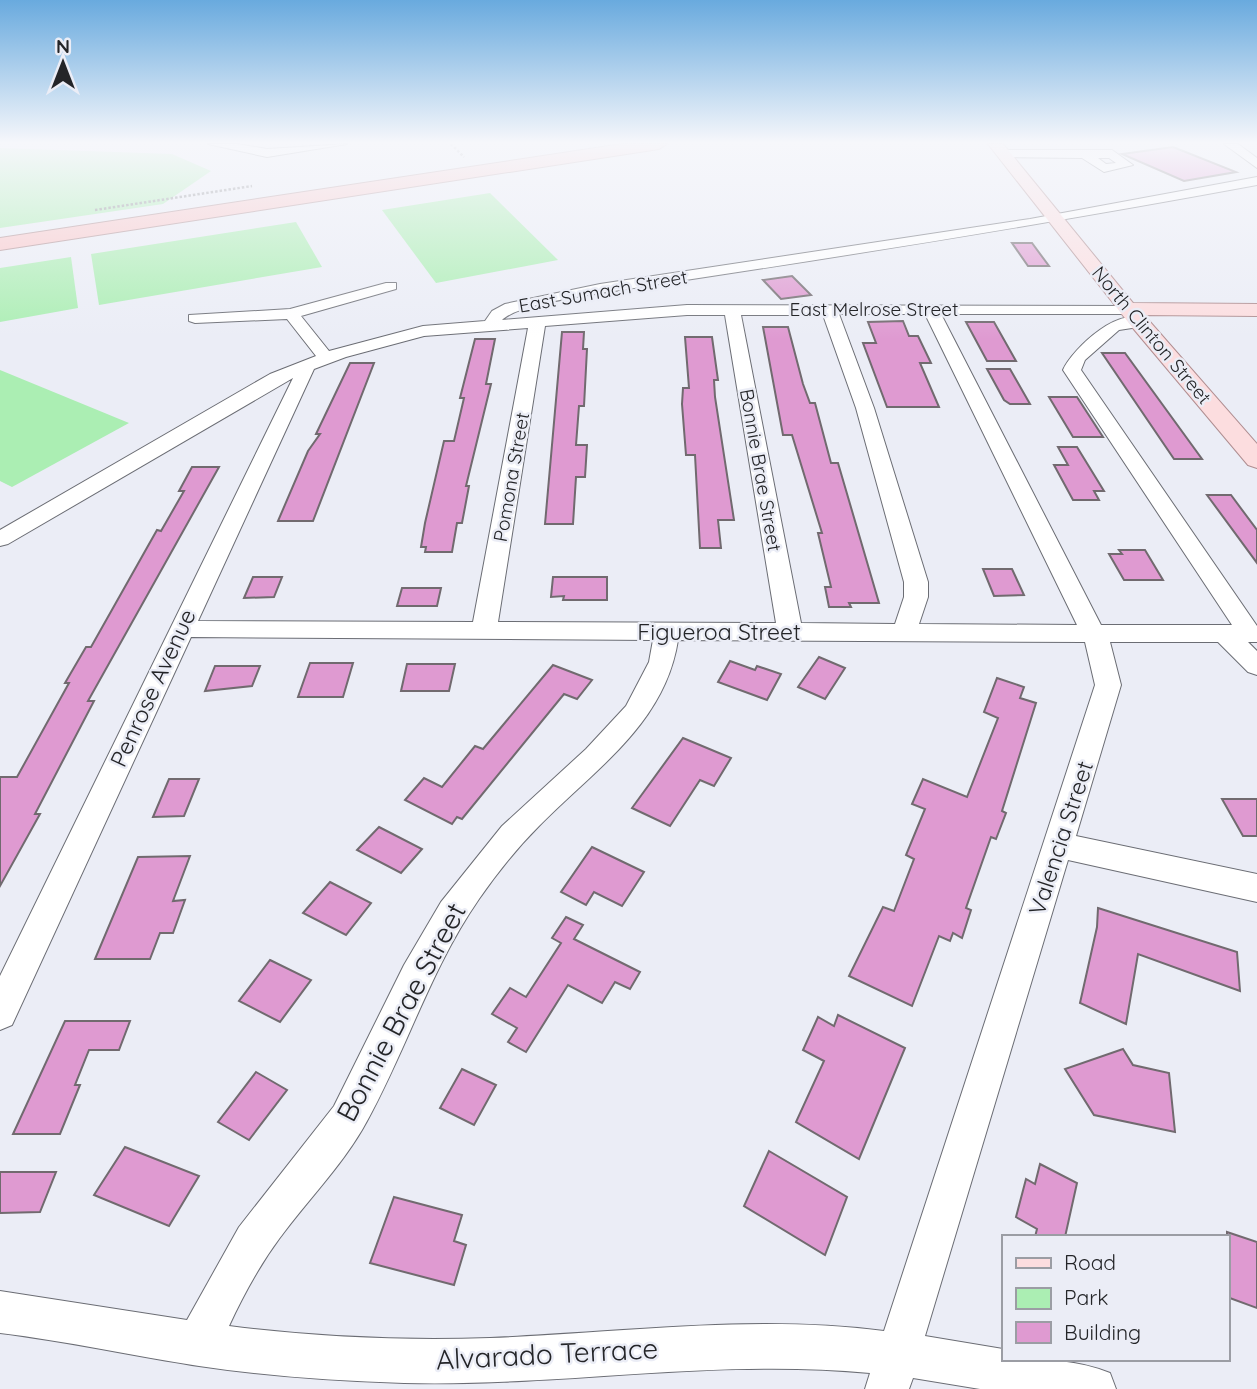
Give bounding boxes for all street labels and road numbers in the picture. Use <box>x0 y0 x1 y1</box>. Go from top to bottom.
street label: North Clinton Street <box>1087 261 1217 409</box>
street label: East Sumach Street <box>517 264 689 318</box>
street label: East Melrose Street <box>790 297 958 321</box>
street label: Bonnie Brae Street <box>735 387 787 553</box>
street label: Pomona Street <box>488 410 534 544</box>
street label: Penrose Avenue <box>103 604 202 771</box>
street label: Figueroa Street <box>637 617 801 646</box>
street label: Valencia Street <box>1022 757 1099 919</box>
street label: Bonnie Brae Street <box>328 896 473 1127</box>
street label: Alvarado Terrace <box>435 1330 659 1377</box>

